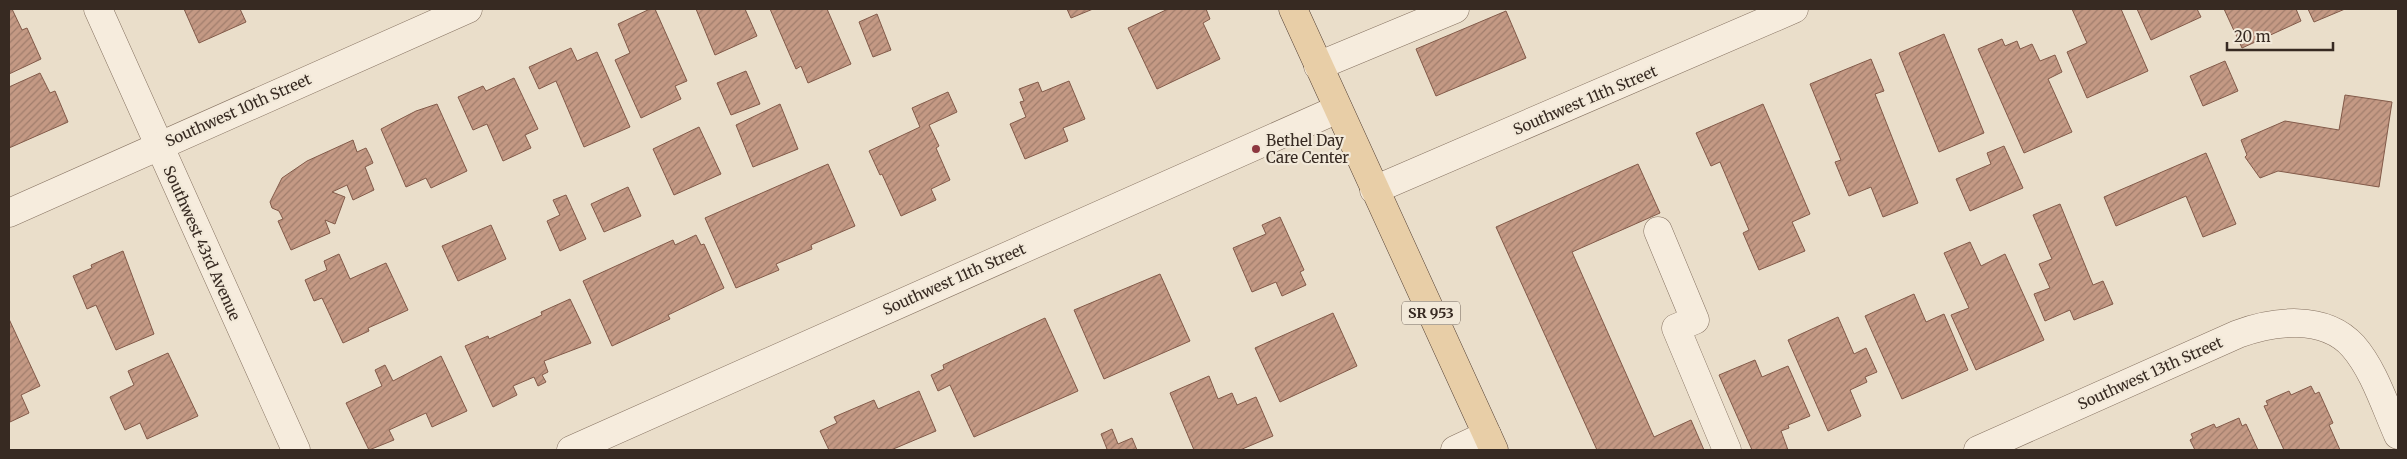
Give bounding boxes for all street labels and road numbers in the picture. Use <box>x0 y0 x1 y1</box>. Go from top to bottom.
street label: Southwest 11th Street <box>1510 61 1660 139</box>
street label: Southwest 10th Street <box>162 69 314 151</box>
street label: Southwest 43rd Avenue <box>159 163 245 324</box>
street label: Southwest 11th Street <box>880 239 1029 319</box>
road number: SR 953 <box>1402 302 1460 324</box>
street label: Southwest 13th Street <box>2075 332 2226 414</box>

